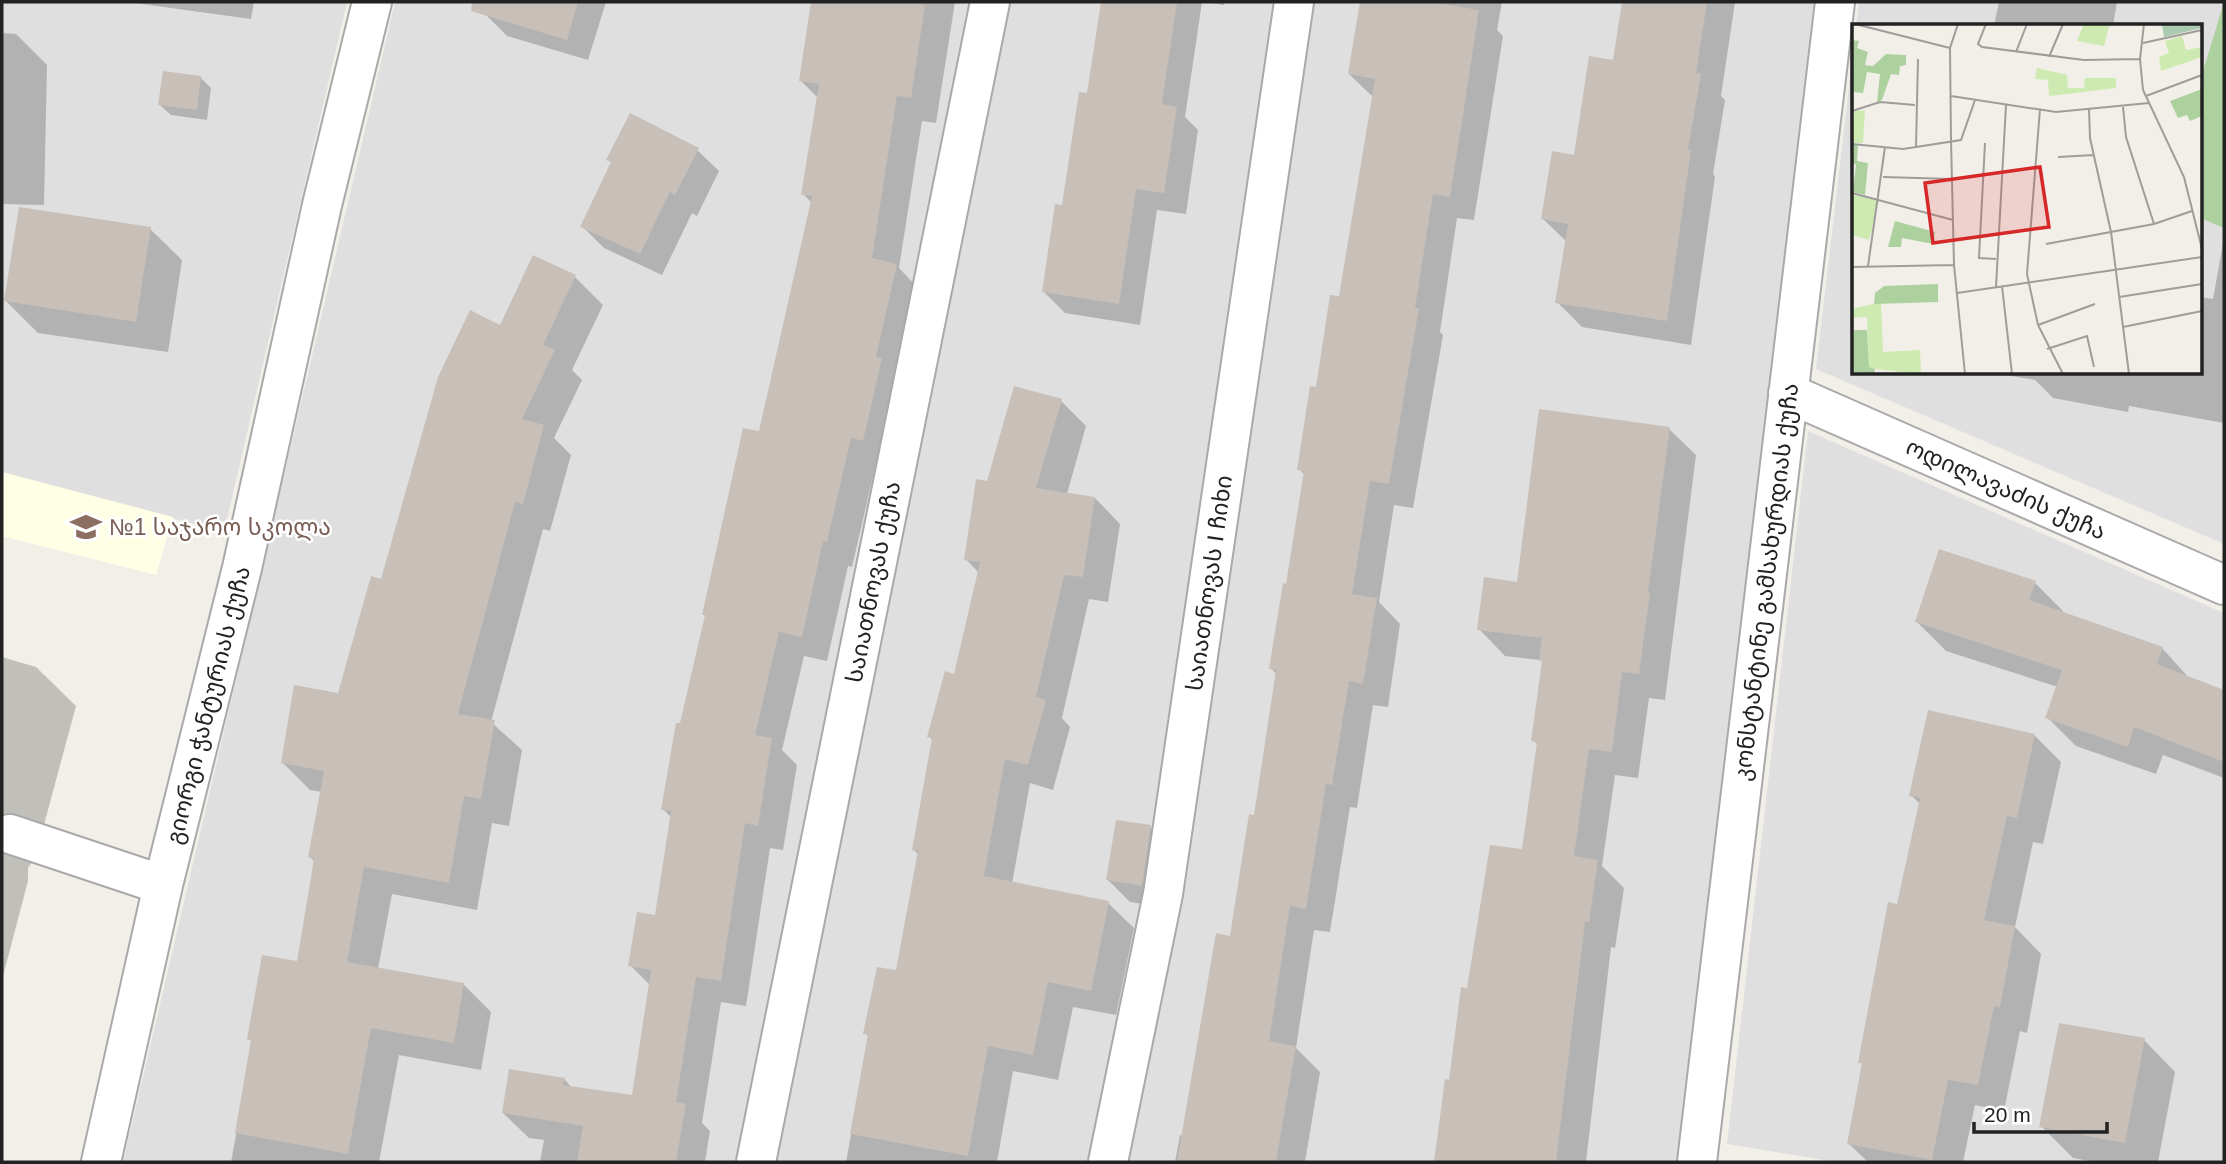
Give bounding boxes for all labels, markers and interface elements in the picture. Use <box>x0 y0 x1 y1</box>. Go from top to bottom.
inset map <box>1852 24 2202 374</box>
street label: კონსტანტინე გამსახურდიას ქუჩა <box>1729 382 1804 782</box>
street label: ოდილავაძის ქუჩა <box>1902 433 2110 546</box>
street label: საიათნოვას I ჩიხი <box>1181 474 1238 693</box>
street label: საიათნოვას ქუჩა <box>841 479 906 685</box>
school or university icon: №1 საჯარო სკოლა <box>69 510 103 544</box>
place label: №1 საჯარო სკოლა <box>109 514 331 541</box>
street label: გიორგი ჭანტურიას ქუჩა <box>161 563 256 847</box>
scale bar <box>1974 1090 2107 1134</box>
text: 20 m <box>1984 1103 2031 1126</box>

